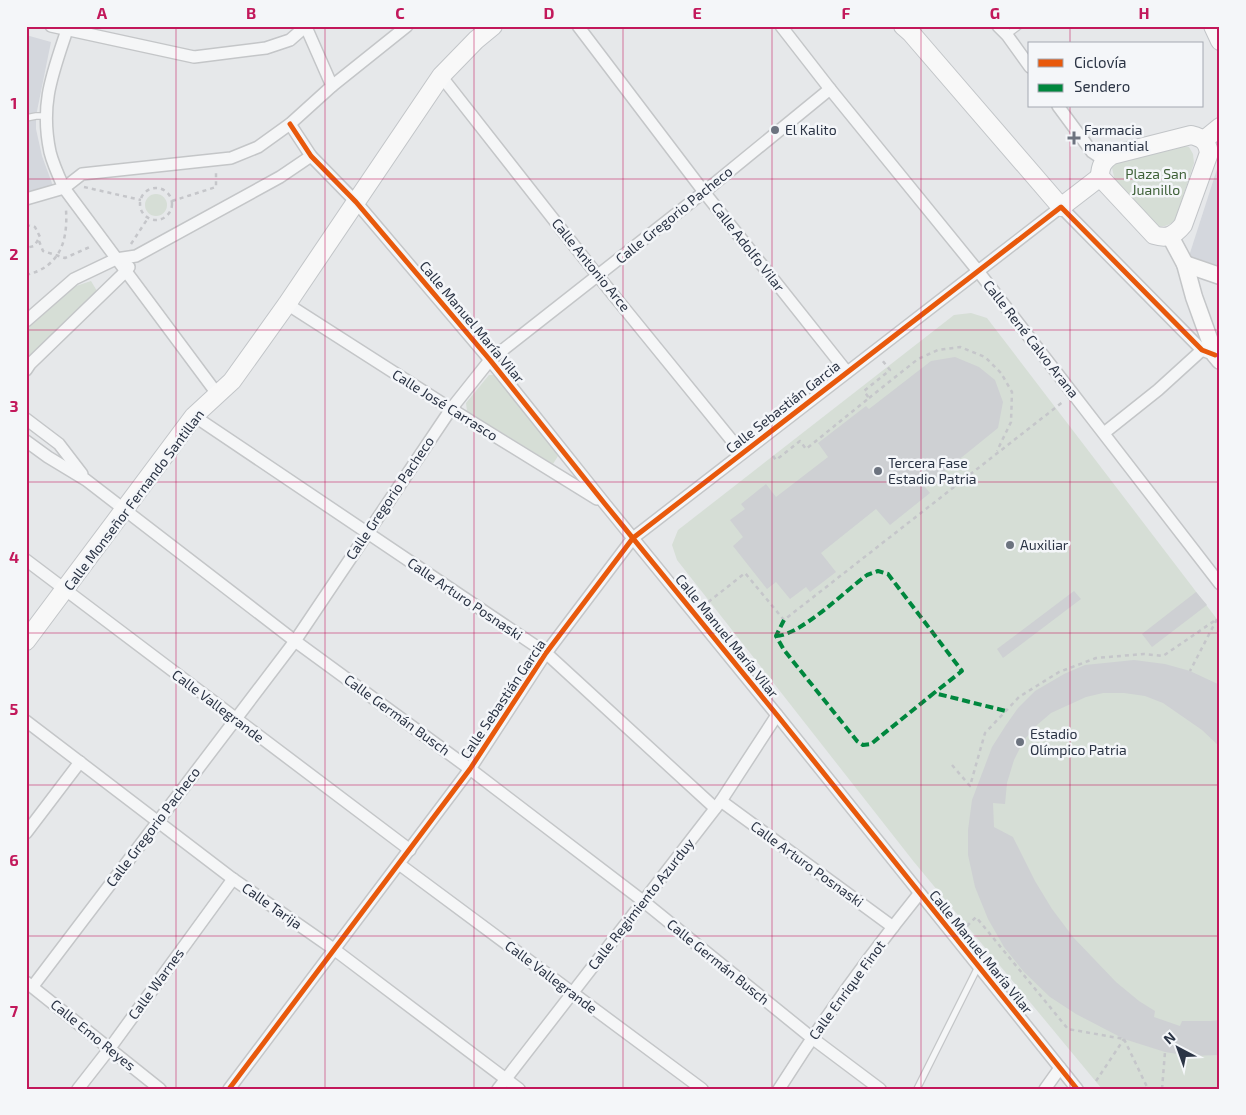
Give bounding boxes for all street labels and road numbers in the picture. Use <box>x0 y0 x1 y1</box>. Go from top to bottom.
street label: Calle Gregorio Pacheco <box>612 162 736 267</box>
street label: Calle Adolfo Vilar <box>708 199 789 295</box>
street label: Calle Antonio Arce <box>549 215 634 315</box>
street label: Calle Manuel María Vilar <box>416 257 529 386</box>
street label: Calle René Calvo Arana <box>980 276 1083 401</box>
street label: Calle Sebastián Garcia <box>722 357 843 457</box>
street label: Calle José Carrasco <box>389 365 501 444</box>
street label: Calle Monseñor Fernando Santillan <box>60 406 207 594</box>
street label: Calle Gregorio Pacheco <box>342 433 437 563</box>
street label: Calle Arturo Posnaski <box>404 554 526 643</box>
street label: Calle Manuel María Vilar <box>672 570 783 701</box>
street label: Calle Sebastián Garcia <box>456 636 549 762</box>
street label: Calle Vallegrande <box>169 665 268 746</box>
street label: Calle Germán Busch <box>341 671 453 759</box>
street label: Calle Gregorio Pacheco <box>102 764 203 890</box>
street label: Calle Arturo Posnaski <box>748 817 867 910</box>
street label: Calle Regimiento Azurduy <box>584 834 698 973</box>
street label: Calle Tarija <box>239 879 305 932</box>
street label: Calle Manuel María Vilar <box>926 886 1037 1017</box>
street label: Calle Germán Busch <box>664 915 773 1008</box>
street label: Calle Vallegrande <box>502 936 601 1017</box>
street label: Calle Enrique Finot <box>805 937 888 1043</box>
street label: Calle Warnes <box>124 945 187 1023</box>
street label: Calle Emo Reyes <box>48 995 139 1074</box>

